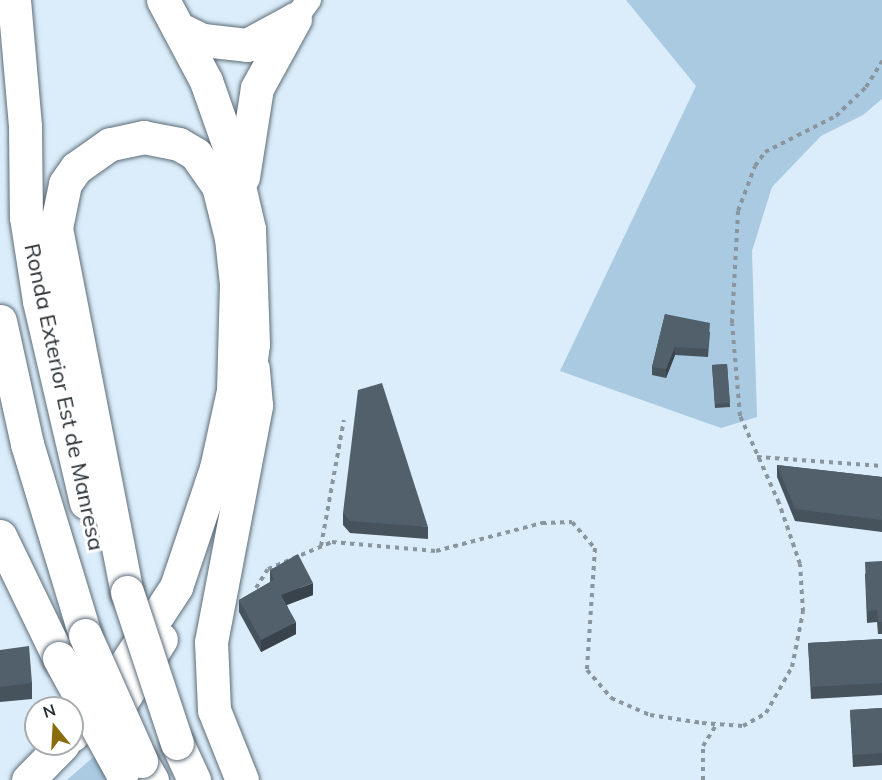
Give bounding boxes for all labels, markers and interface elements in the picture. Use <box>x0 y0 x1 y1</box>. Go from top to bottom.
street label: Ronda Exterior Est de Manresa <box>19 241 109 553</box>
north arrow <box>24 696 84 756</box>
text: N <box>40 699 58 722</box>

